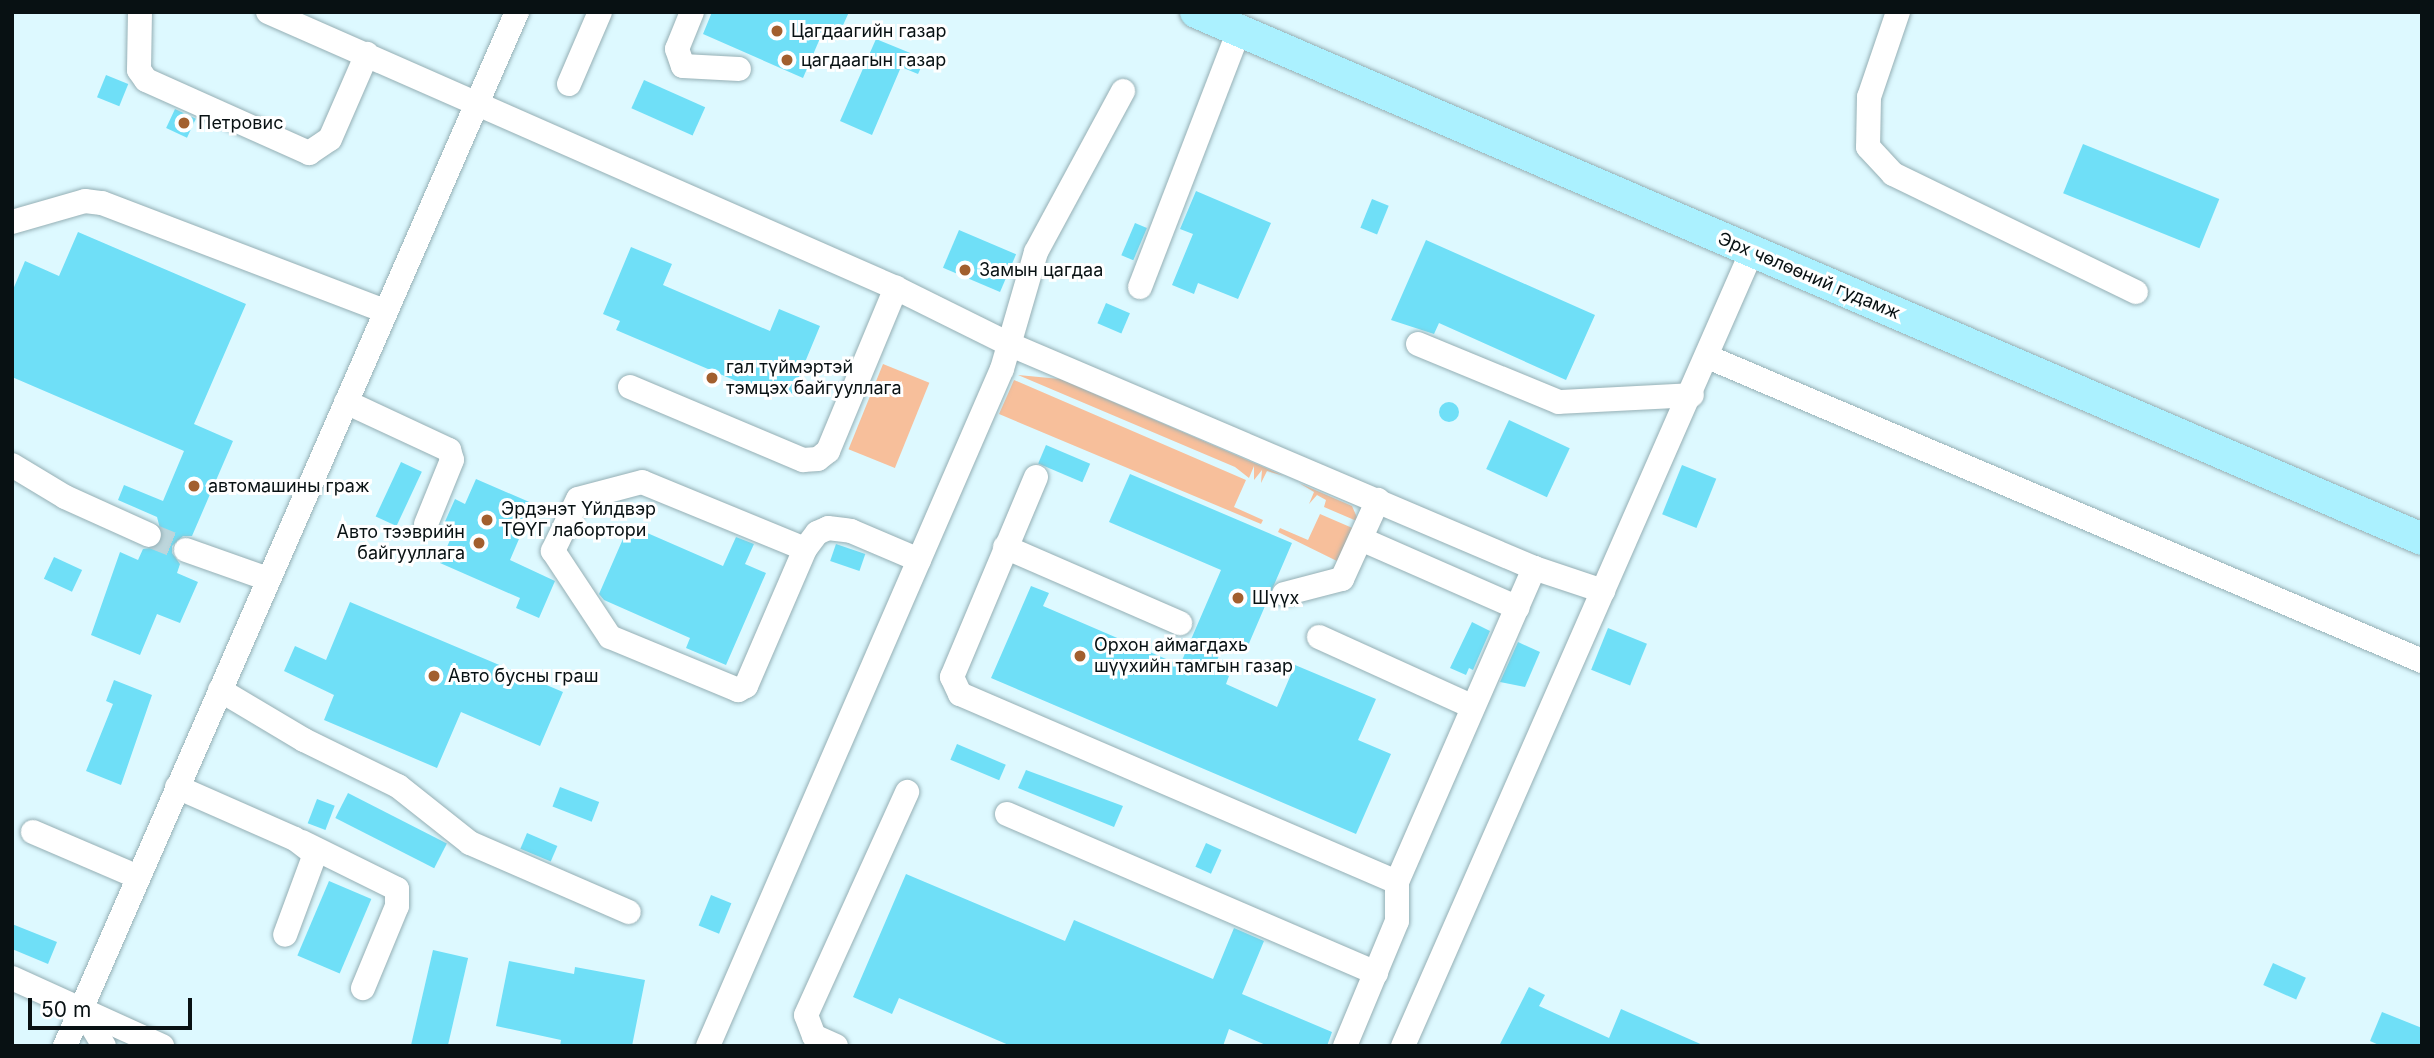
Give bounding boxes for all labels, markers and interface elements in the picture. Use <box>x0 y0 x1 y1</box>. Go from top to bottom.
place label: Цагдаагийн газар <box>791 20 947 42</box>
marker: Цагдаагийн газар <box>769 23 785 39</box>
place label: цагдаагын газар <box>801 49 946 71</box>
marker: цагдаагын газар <box>779 52 795 68</box>
place label: Петровис <box>198 112 283 134</box>
marker: Петровис <box>176 115 192 131</box>
street label: Эрх чөлөөний гудамж <box>1715 228 1903 324</box>
place label: Замын цагдаа <box>979 259 1103 281</box>
marker: Замын цагдаа <box>957 262 973 278</box>
place label: гал түймэртэй тэмцэх байгууллага <box>726 357 902 400</box>
marker: гал түймэртэй тэмцэх байгууллага <box>704 370 720 386</box>
place label: автомашины граж <box>208 475 370 497</box>
marker: автомашины граж <box>186 478 202 494</box>
place label: Эрдэнэт Үйлдвэр ТӨҮГ лабортори <box>501 499 656 542</box>
marker: Эрдэнэт Үйлдвэр ТӨҮГ лабортори <box>479 512 495 528</box>
place label: Авто тээврийн байгууллага <box>337 522 465 564</box>
marker: Авто тээврийн байгууллага <box>471 535 487 551</box>
place label: Шүүх <box>1252 587 1299 609</box>
marker: Шүүх <box>1230 590 1246 606</box>
place label: Орхон аймагдахь шүүхийн тамгын газар <box>1094 635 1293 678</box>
marker: Орхон аймагдахь шүүхийн тамгын газар <box>1072 648 1088 664</box>
place label: Авто бусны граш <box>448 665 598 687</box>
marker: Авто бусны граш <box>426 668 442 684</box>
scale bar <box>32 984 196 1028</box>
text: 50 m <box>41 997 91 1022</box>

